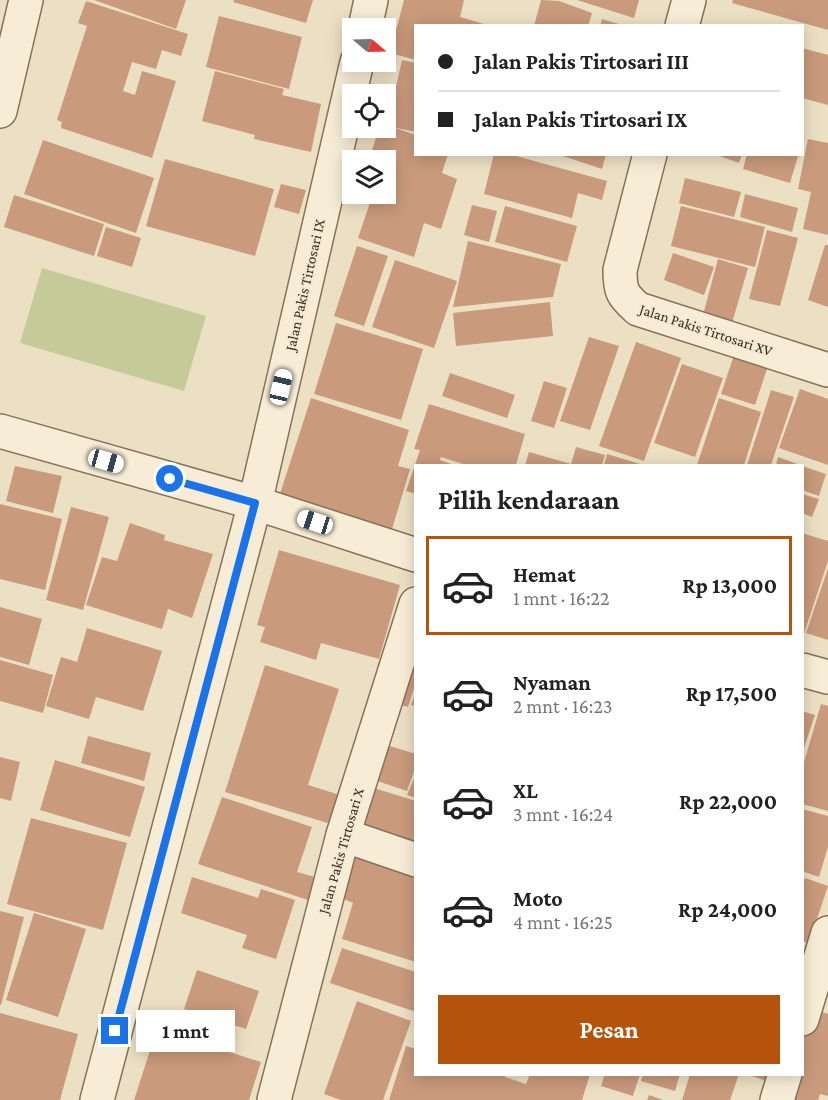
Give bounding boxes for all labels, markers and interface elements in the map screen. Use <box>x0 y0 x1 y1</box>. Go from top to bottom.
north arrow <box>342 18 396 72</box>
map controls <box>342 18 396 204</box>
text: Jalan Pakis Tirtosari III <box>474 49 689 74</box>
button: locate <box>342 84 396 138</box>
text: Jalan Pakis Tirtosari IX <box>474 107 687 132</box>
button: layers <box>342 150 396 204</box>
street label: Jalan Pakis Tirtosari IX <box>282 217 329 355</box>
street label: Jalan Pakis Tirtosari XV <box>635 300 775 360</box>
car <box>268 367 294 407</box>
car <box>86 447 126 475</box>
route start <box>156 465 183 492</box>
text: Pilih kendaraan <box>438 485 620 515</box>
car <box>295 508 335 536</box>
icon: car <box>441 559 495 613</box>
text: Hemat <box>513 562 576 587</box>
text: Rp 13,000 <box>682 573 777 598</box>
text: 1 mnt · 16:22 <box>513 587 609 609</box>
icon: car <box>441 667 495 721</box>
text: Nyaman <box>513 670 591 695</box>
text: Rp 17,500 <box>686 681 777 706</box>
text: 2 mnt · 16:23 <box>513 695 612 717</box>
icon: car <box>441 775 495 829</box>
text: XL <box>513 778 538 803</box>
street label: Jalan Pakis Tirtosari X <box>315 786 368 918</box>
text: Rp 22,000 <box>679 789 777 814</box>
text: 3 mnt · 16:24 <box>513 803 613 825</box>
icon: car <box>441 883 495 937</box>
text: Moto <box>513 886 563 911</box>
text: Rp 24,000 <box>678 897 777 922</box>
text: 4 mnt · 16:25 <box>513 911 613 933</box>
button: Pesan <box>438 995 780 1064</box>
callout: 1 mnt <box>136 1010 235 1052</box>
route end <box>101 1017 128 1044</box>
text: 1 mnt <box>162 1020 209 1042</box>

